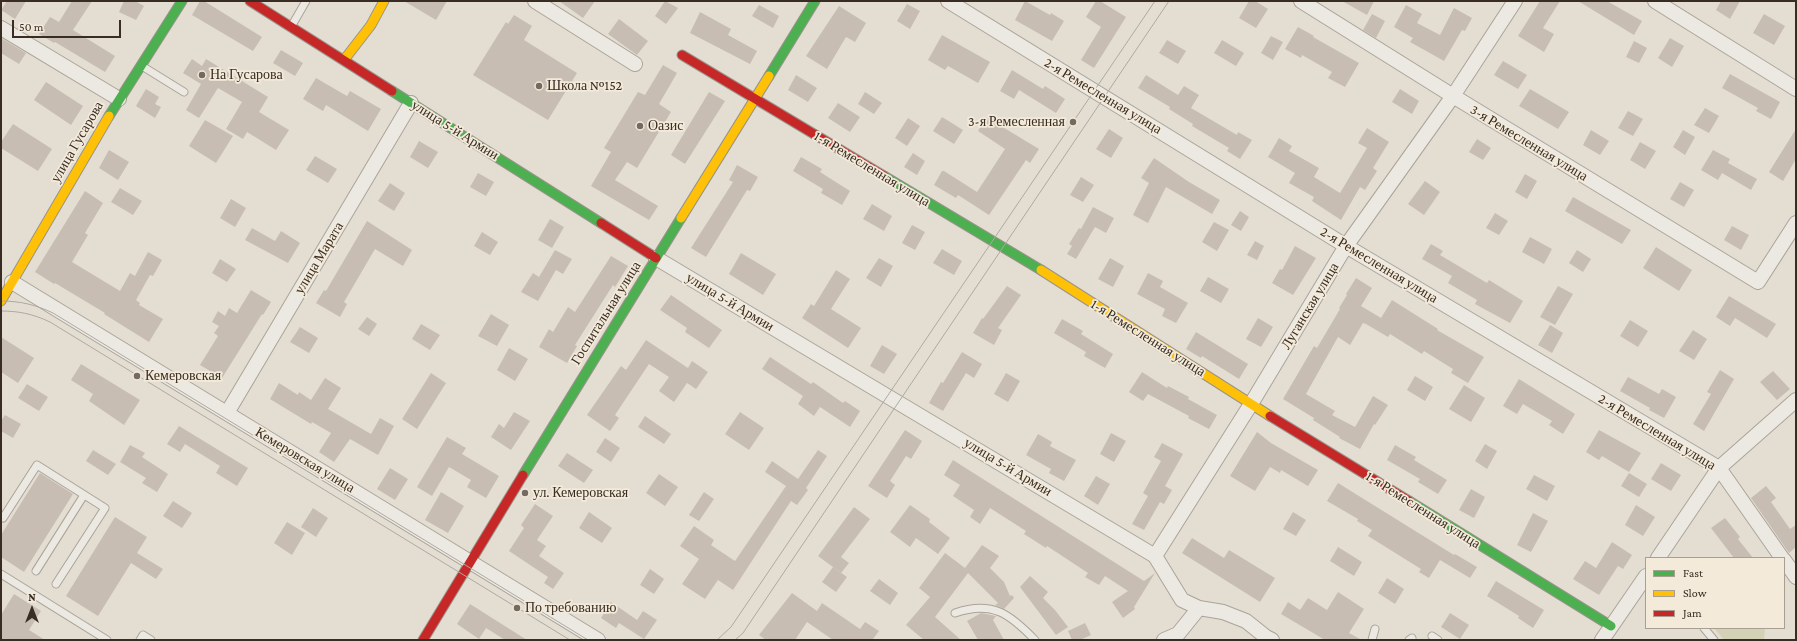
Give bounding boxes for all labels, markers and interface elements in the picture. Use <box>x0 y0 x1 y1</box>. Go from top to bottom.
scale bar <box>14 12 123 38</box>
text: 50 m <box>19 20 43 34</box>
street label: 2-я Ремесленная улица <box>1041 54 1165 138</box>
place label: На Гусарова <box>210 67 283 83</box>
marker: На Гусарова <box>197 70 207 80</box>
place label: Школа №152 <box>547 78 622 94</box>
marker: Школа №152 <box>534 81 544 91</box>
street label: улица 5-й Армии <box>408 96 502 164</box>
street label: улица Гусарова <box>47 98 107 186</box>
street label: 3-я Ремесленная улица <box>1467 101 1591 185</box>
place label: 3-я Ремесленная <box>968 114 1065 130</box>
marker: 3-я Ремесленная <box>1068 117 1078 127</box>
place label: Оазис <box>648 118 684 134</box>
marker: Оазис <box>635 121 645 131</box>
street label: 1-я Ремесленная улица <box>811 128 933 210</box>
street label: улица Марата <box>291 219 347 297</box>
street label: 2-я Ремесленная улица <box>1317 223 1441 307</box>
street label: Госпитальная улица <box>567 258 645 368</box>
street label: Луганская улица <box>1277 260 1343 352</box>
street label: улица 5-й Армии <box>683 269 777 335</box>
street label: 1-я Ремесленная улица <box>1087 296 1209 380</box>
place label: Кемеровская <box>145 368 221 384</box>
marker: Кемеровская <box>132 371 142 381</box>
street label: 2-я Ремесленная улица <box>1595 390 1719 474</box>
street label: Кемеровская улица <box>252 424 358 496</box>
street label: улица 5-й Армии <box>961 434 1055 500</box>
street label: 1-я Ремесленная улица <box>1362 468 1484 552</box>
place label: ул. Кемеровская <box>533 485 628 501</box>
marker: ул. Кемеровская <box>520 488 530 498</box>
legend <box>1645 557 1785 629</box>
text: Fast <box>1683 566 1703 580</box>
text: Slow <box>1683 586 1707 600</box>
north arrow <box>12 589 52 629</box>
text: N <box>28 591 36 603</box>
place label: По требованию <box>525 600 616 616</box>
marker: По требованию <box>512 603 522 613</box>
text: Jam <box>1683 606 1702 620</box>

